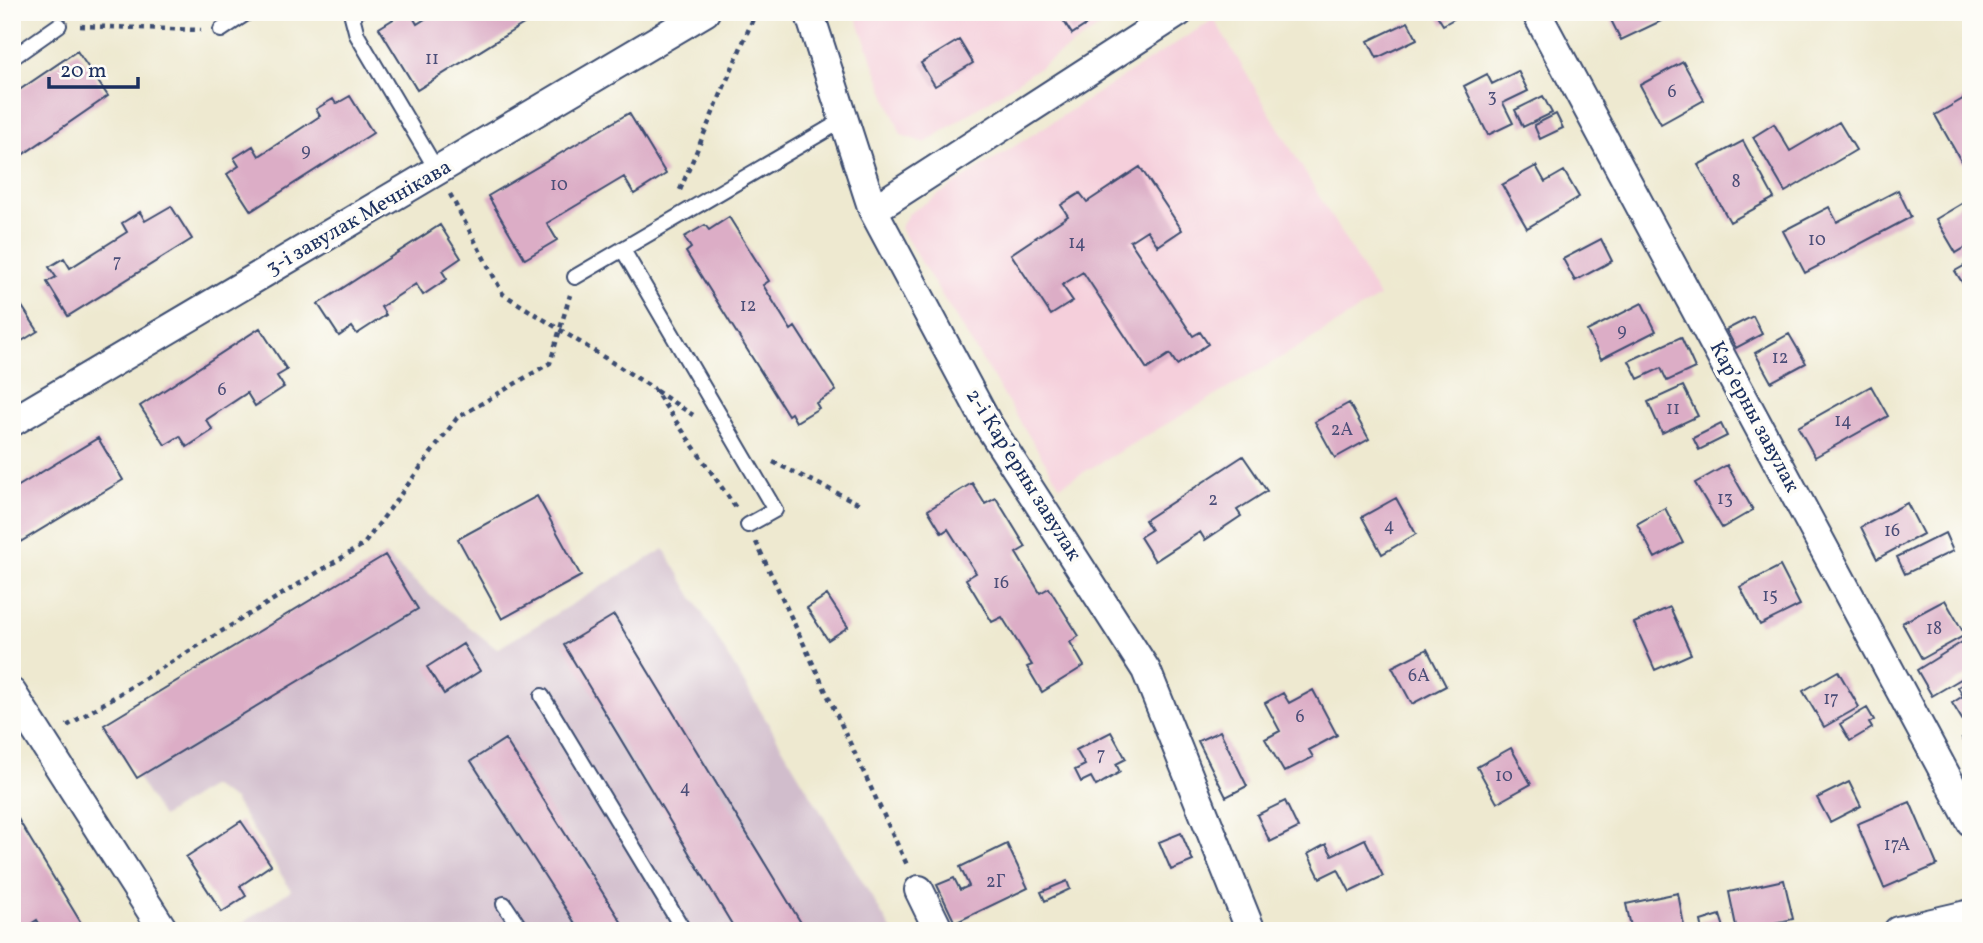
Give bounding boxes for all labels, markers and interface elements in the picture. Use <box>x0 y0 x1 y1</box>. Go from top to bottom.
scale bar <box>49 46 138 90</box>
house number: 11 <box>425 47 439 72</box>
text: 20 m <box>60 57 106 86</box>
house number: 6 <box>1667 80 1677 105</box>
house number: 3 <box>1487 85 1497 110</box>
house number: 9 <box>301 139 311 164</box>
street label: 3-і завулак Мечнікава <box>261 153 457 283</box>
house number: 8 <box>1731 170 1741 195</box>
house number: 10 <box>550 173 568 198</box>
house number: 10 <box>1808 228 1826 253</box>
house number: 14 <box>1068 231 1086 256</box>
house number: 7 <box>113 250 121 275</box>
house number: 12 <box>740 294 756 319</box>
house number: 9 <box>1617 319 1627 344</box>
street label: Карʼерны завулак <box>1702 336 1806 498</box>
house number: 12 <box>1772 346 1788 371</box>
house number: 6 <box>217 378 227 403</box>
street label: 2-і Карʼерны завулак <box>958 383 1088 567</box>
house number: 11 <box>1666 397 1680 422</box>
house number: 14 <box>1834 409 1852 434</box>
house number: 2А <box>1331 418 1353 443</box>
house number: 13 <box>1717 487 1733 512</box>
house number: 2 <box>1208 488 1218 513</box>
house number: 4 <box>1384 514 1394 539</box>
house number: 16 <box>1884 519 1900 544</box>
house number: 16 <box>993 571 1009 596</box>
house number: 15 <box>1762 584 1778 609</box>
house number: 18 <box>1926 617 1942 642</box>
house number: 6А <box>1408 664 1430 689</box>
house number: 17 <box>1823 687 1839 712</box>
house number: 6 <box>1295 705 1305 730</box>
house number: 7 <box>1097 743 1105 768</box>
house number: 10 <box>1495 764 1513 789</box>
house number: 4 <box>680 776 690 801</box>
house number: 17А <box>1884 833 1911 858</box>
house number: 2Г <box>986 870 1006 895</box>

